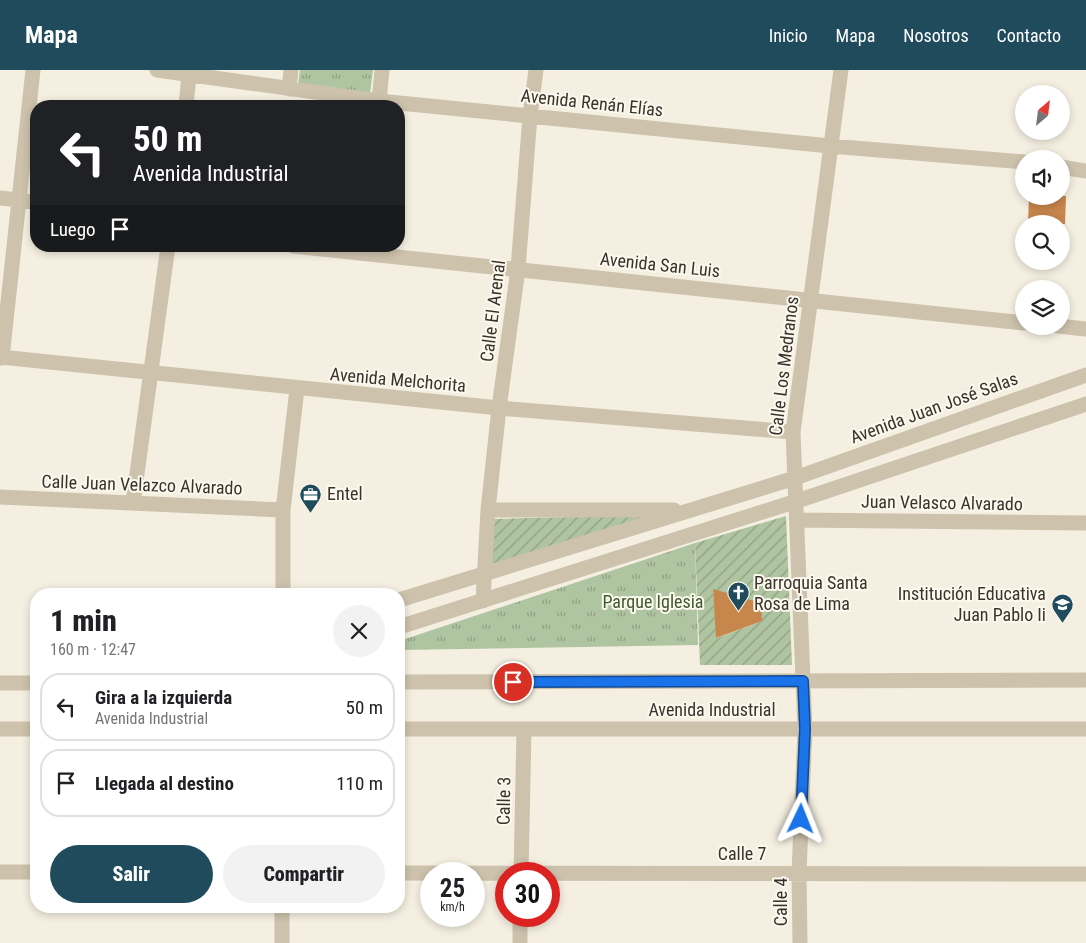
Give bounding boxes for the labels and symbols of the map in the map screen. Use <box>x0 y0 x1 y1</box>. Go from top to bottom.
street label: Avenida Renán Elías <box>520 85 664 120</box>
north arrow <box>1015 85 1070 140</box>
street label: Avenida San Luis <box>599 248 721 281</box>
street label: Calle El Arenal <box>476 259 509 363</box>
street label: Calle Los Medranos <box>765 295 802 437</box>
street label: Avenida Melchorita <box>329 363 467 396</box>
street label: Avenida Juan José Salas <box>847 367 1020 448</box>
street label: Calle Juan Velazco Alvarado <box>41 470 243 499</box>
office icon: Entel <box>299 482 323 513</box>
place label: Entel <box>327 483 363 504</box>
street label: Juan Velasco Alvarado <box>861 491 1023 514</box>
place label: Parroquia Santa Rosa de Lima <box>754 572 868 614</box>
church icon: Parroquia Santa Rosa de Lima <box>726 581 750 612</box>
place label: Institución Educativa Juan Pablo Ii <box>898 583 1046 625</box>
park label: Parque Iglesia <box>602 591 704 612</box>
school or university icon: Institución Educativa Juan Pablo Ii <box>1050 592 1074 623</box>
pin <box>492 661 534 703</box>
street label: Avenida Industrial <box>648 699 776 720</box>
street label: Calle 3 <box>493 777 514 825</box>
position arrow <box>774 792 826 844</box>
street label: Calle 7 <box>718 843 766 864</box>
speed limit sign: 30 <box>495 862 560 927</box>
street label: Calle 4 <box>770 878 791 926</box>

